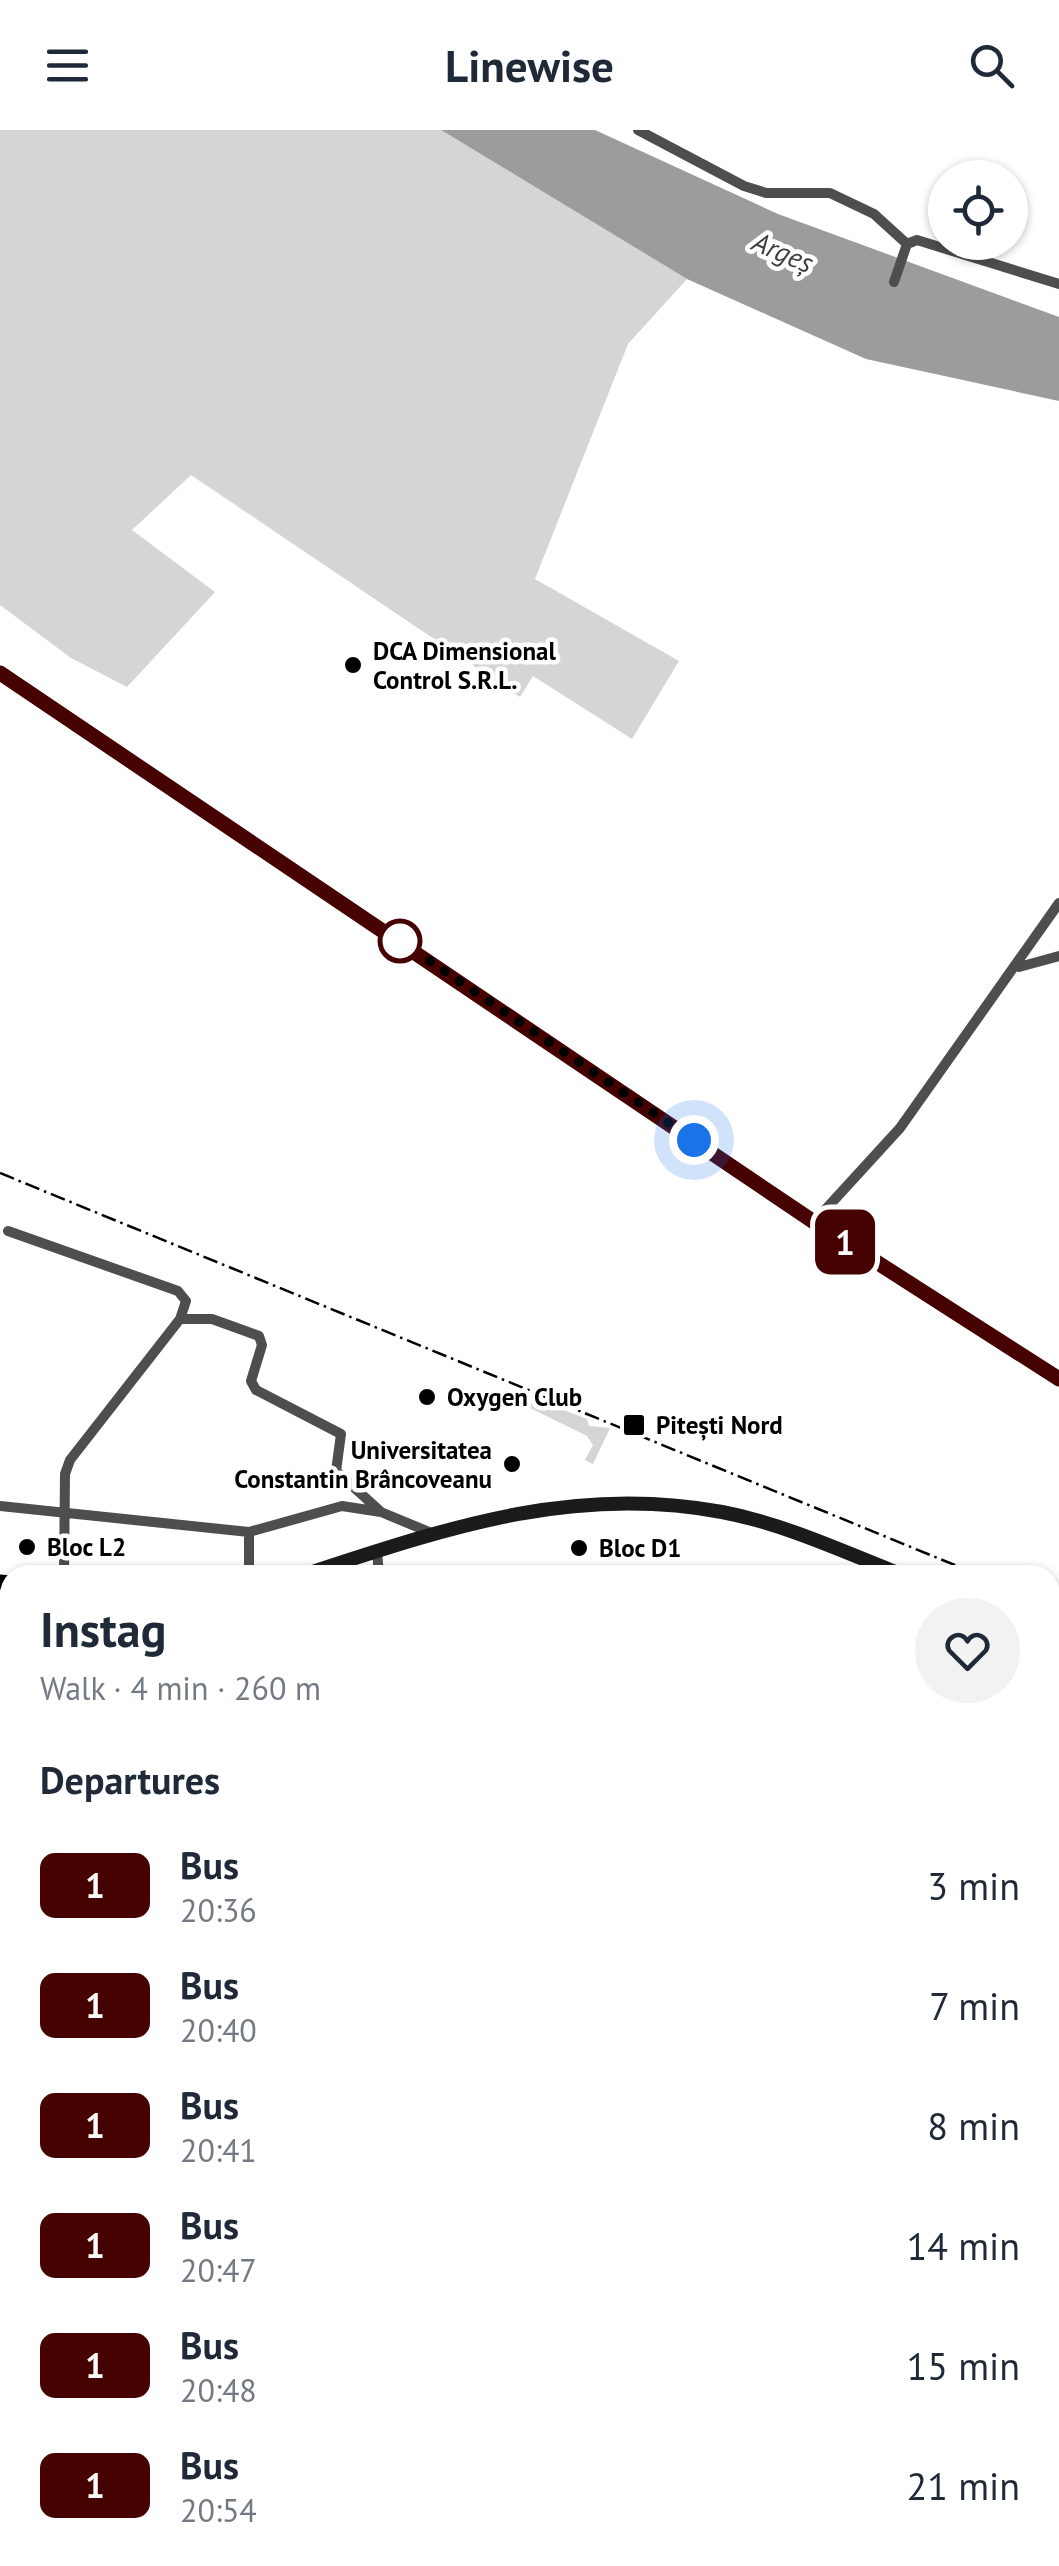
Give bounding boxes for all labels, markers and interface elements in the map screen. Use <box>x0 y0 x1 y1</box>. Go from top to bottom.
text: Linewise <box>445 36 614 94</box>
icon: menu <box>40 38 95 93</box>
icon: search <box>964 38 1019 93</box>
map controls <box>928 160 1028 260</box>
button: locate <box>928 160 1028 260</box>
water label: Argeș <box>746 222 819 281</box>
place label: DCA Dimensional Control S.R.L. <box>373 635 556 696</box>
marker: DCA Dimensional Control S.R.L. <box>342 654 364 676</box>
unlabelled marker <box>379 920 421 962</box>
your location <box>669 1115 719 1165</box>
line badge: 1 <box>812 1210 878 1274</box>
text: 1 <box>835 1219 855 1265</box>
place label: Oxygen Club <box>447 1381 582 1413</box>
marker: Oxygen Club <box>416 1386 438 1408</box>
place label: Pitești Nord <box>656 1409 783 1441</box>
marker: Pitești Nord <box>621 1412 647 1438</box>
place label: Universitatea Constantin Brâncoveanu <box>234 1434 492 1495</box>
marker: Universitatea Constantin Brâncoveanu <box>501 1453 523 1475</box>
place label: Bloc L2 <box>47 1531 126 1563</box>
place label: Bloc D1 <box>599 1532 681 1564</box>
marker: Bloc L2 <box>16 1536 38 1558</box>
marker: Bloc D1 <box>568 1537 590 1559</box>
text: Instag <box>40 1598 166 1660</box>
button: heart <box>915 1598 1020 1703</box>
text: Walk · 4 min · 260 m <box>40 1667 321 1709</box>
text: Departures <box>40 1755 220 1804</box>
text: Bus <box>180 1840 239 1889</box>
text: 3 min <box>927 1861 1020 1910</box>
text: 1 <box>85 1862 105 1908</box>
text: 20:36 <box>180 1889 257 1931</box>
text: Bus <box>180 1960 239 2009</box>
text: 7 min <box>929 1981 1020 2030</box>
text: 1 <box>85 1982 105 2028</box>
text: 20:40 <box>180 2009 257 2051</box>
text: Bus <box>180 2080 239 2129</box>
text: 8 min <box>927 2101 1020 2150</box>
text: 1 <box>85 2102 105 2148</box>
text: 20:41 <box>180 2129 257 2171</box>
text: Bus <box>180 2200 239 2249</box>
text: 14 min <box>907 2221 1020 2270</box>
text: 1 <box>85 2222 105 2268</box>
text: 20:47 <box>180 2249 257 2291</box>
text: Bus <box>180 2320 239 2369</box>
text: 15 min <box>907 2341 1020 2390</box>
text: 1 <box>85 2342 105 2388</box>
text: 20:48 <box>180 2369 257 2411</box>
text: Bus <box>180 2440 239 2489</box>
text: 21 min <box>907 2461 1020 2510</box>
text: 1 <box>85 2462 105 2508</box>
text: 20:54 <box>180 2489 257 2531</box>

